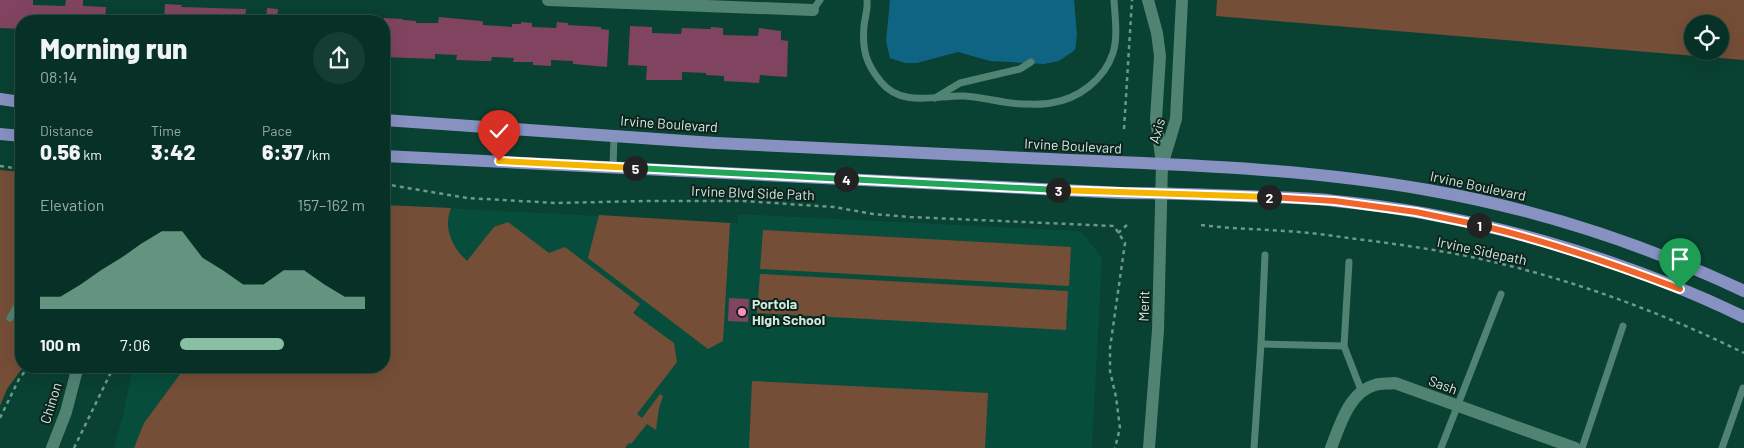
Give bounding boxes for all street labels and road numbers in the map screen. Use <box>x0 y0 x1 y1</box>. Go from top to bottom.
street label: Irvine Boulevard <box>620 112 718 135</box>
street label: Axis <box>1145 116 1168 145</box>
street label: Irvine Boulevard <box>1024 134 1122 157</box>
street label: Irvine Boulevard <box>1429 167 1528 204</box>
street label: Irvine Blvd Side Path <box>691 182 815 203</box>
street label: Irvine Sidepath <box>1436 233 1529 268</box>
street label: Merit <box>1134 290 1153 322</box>
street label: Sash <box>1426 371 1460 398</box>
street label: Chinon <box>36 380 65 426</box>

